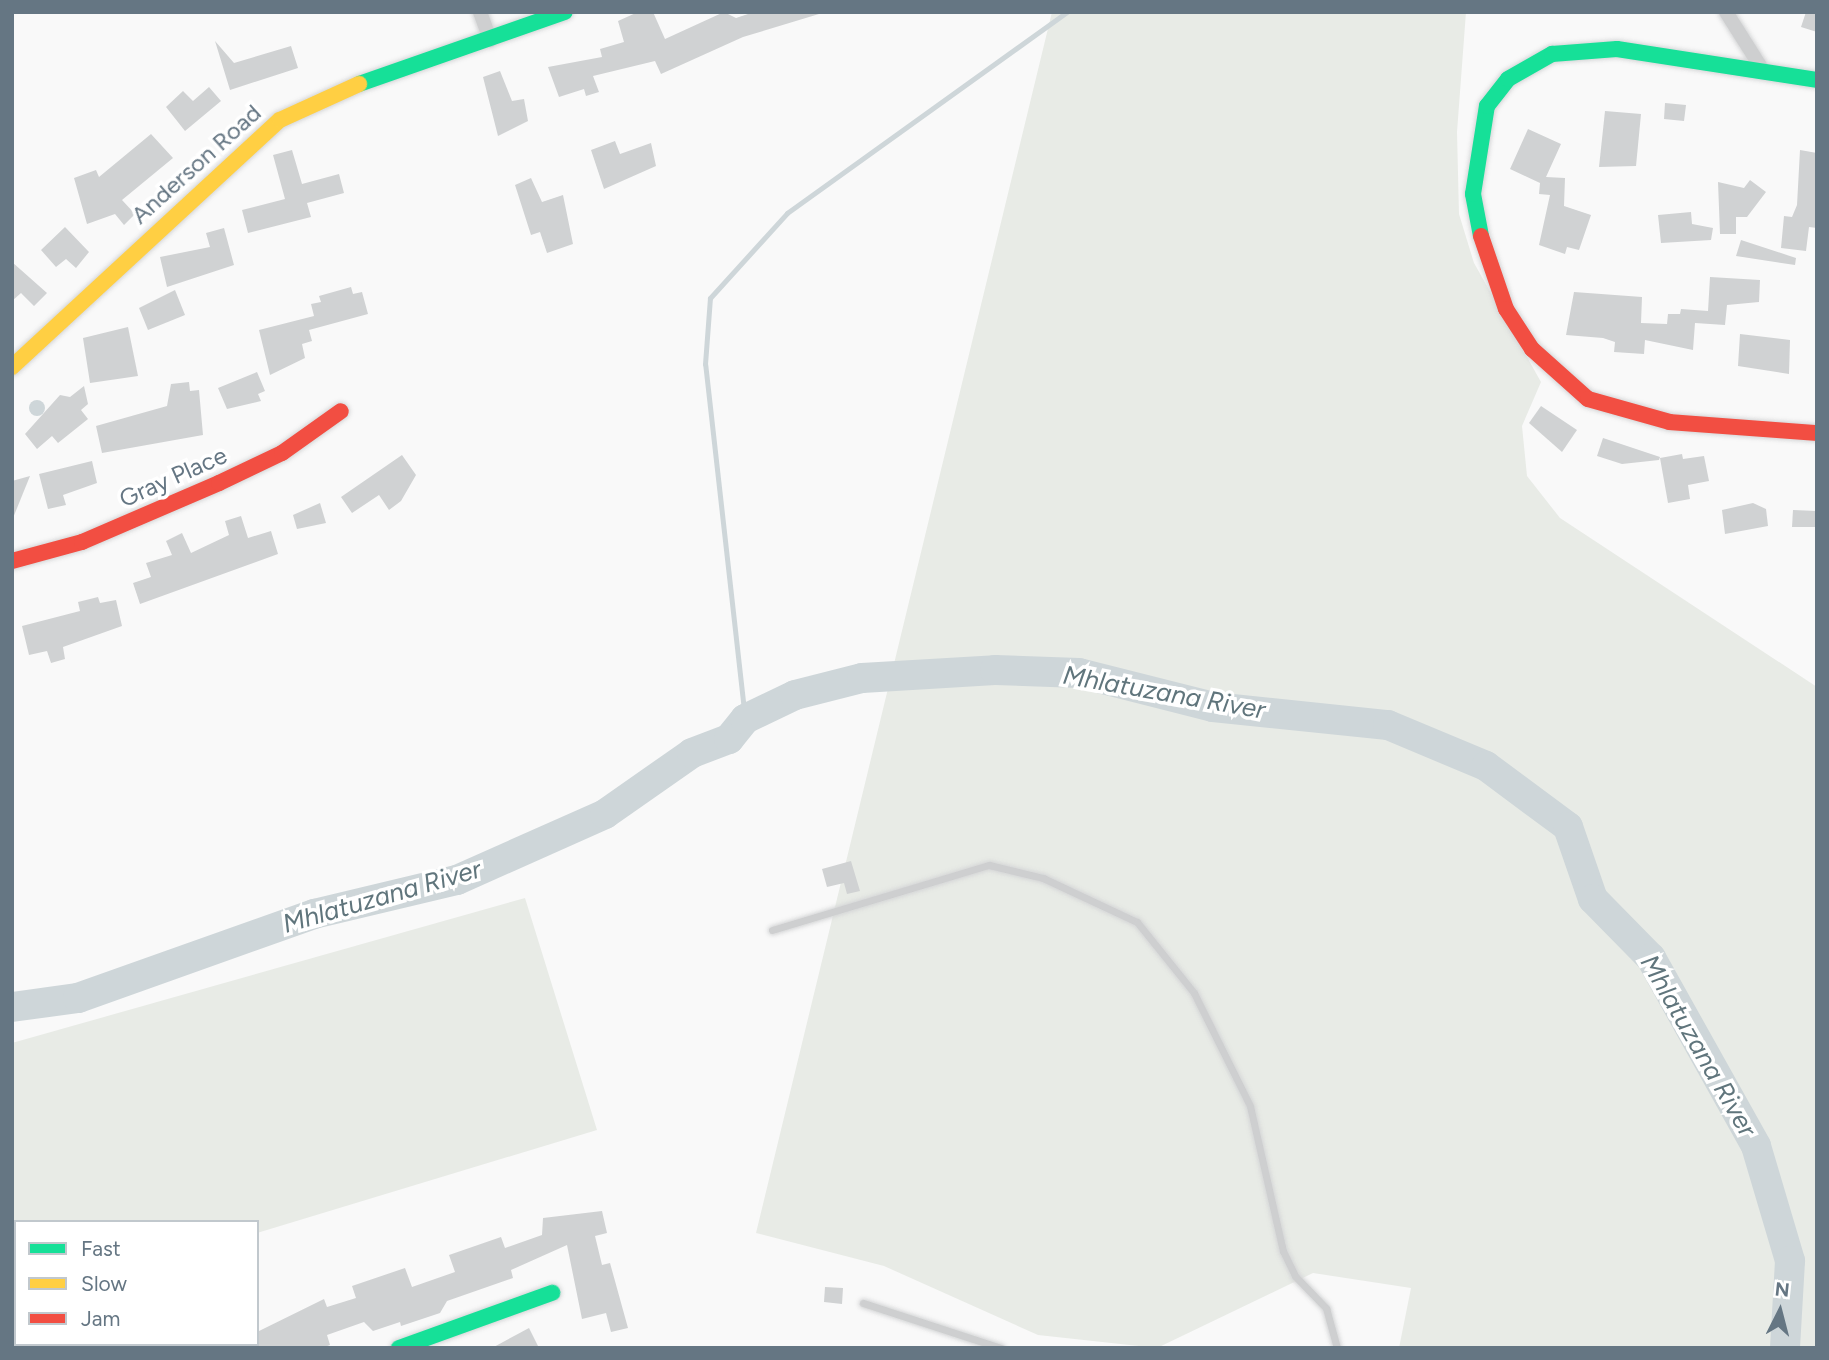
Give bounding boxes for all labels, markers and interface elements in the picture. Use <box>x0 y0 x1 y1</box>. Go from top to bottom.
street label: Anderson Road <box>125 98 267 230</box>
street label: Gray Place <box>115 441 231 513</box>
water label: Mhlatuzana River <box>1060 660 1268 726</box>
water label: Mhlatuzana River <box>279 854 485 940</box>
water label: Mhlatuzana River <box>1633 949 1763 1143</box>
legend <box>14 1220 259 1346</box>
text: Fast <box>81 1236 121 1261</box>
text: Slow <box>81 1271 127 1296</box>
north arrow <box>1745 1276 1815 1346</box>
text: N <box>1774 1277 1791 1302</box>
text: Jam <box>81 1306 120 1331</box>

